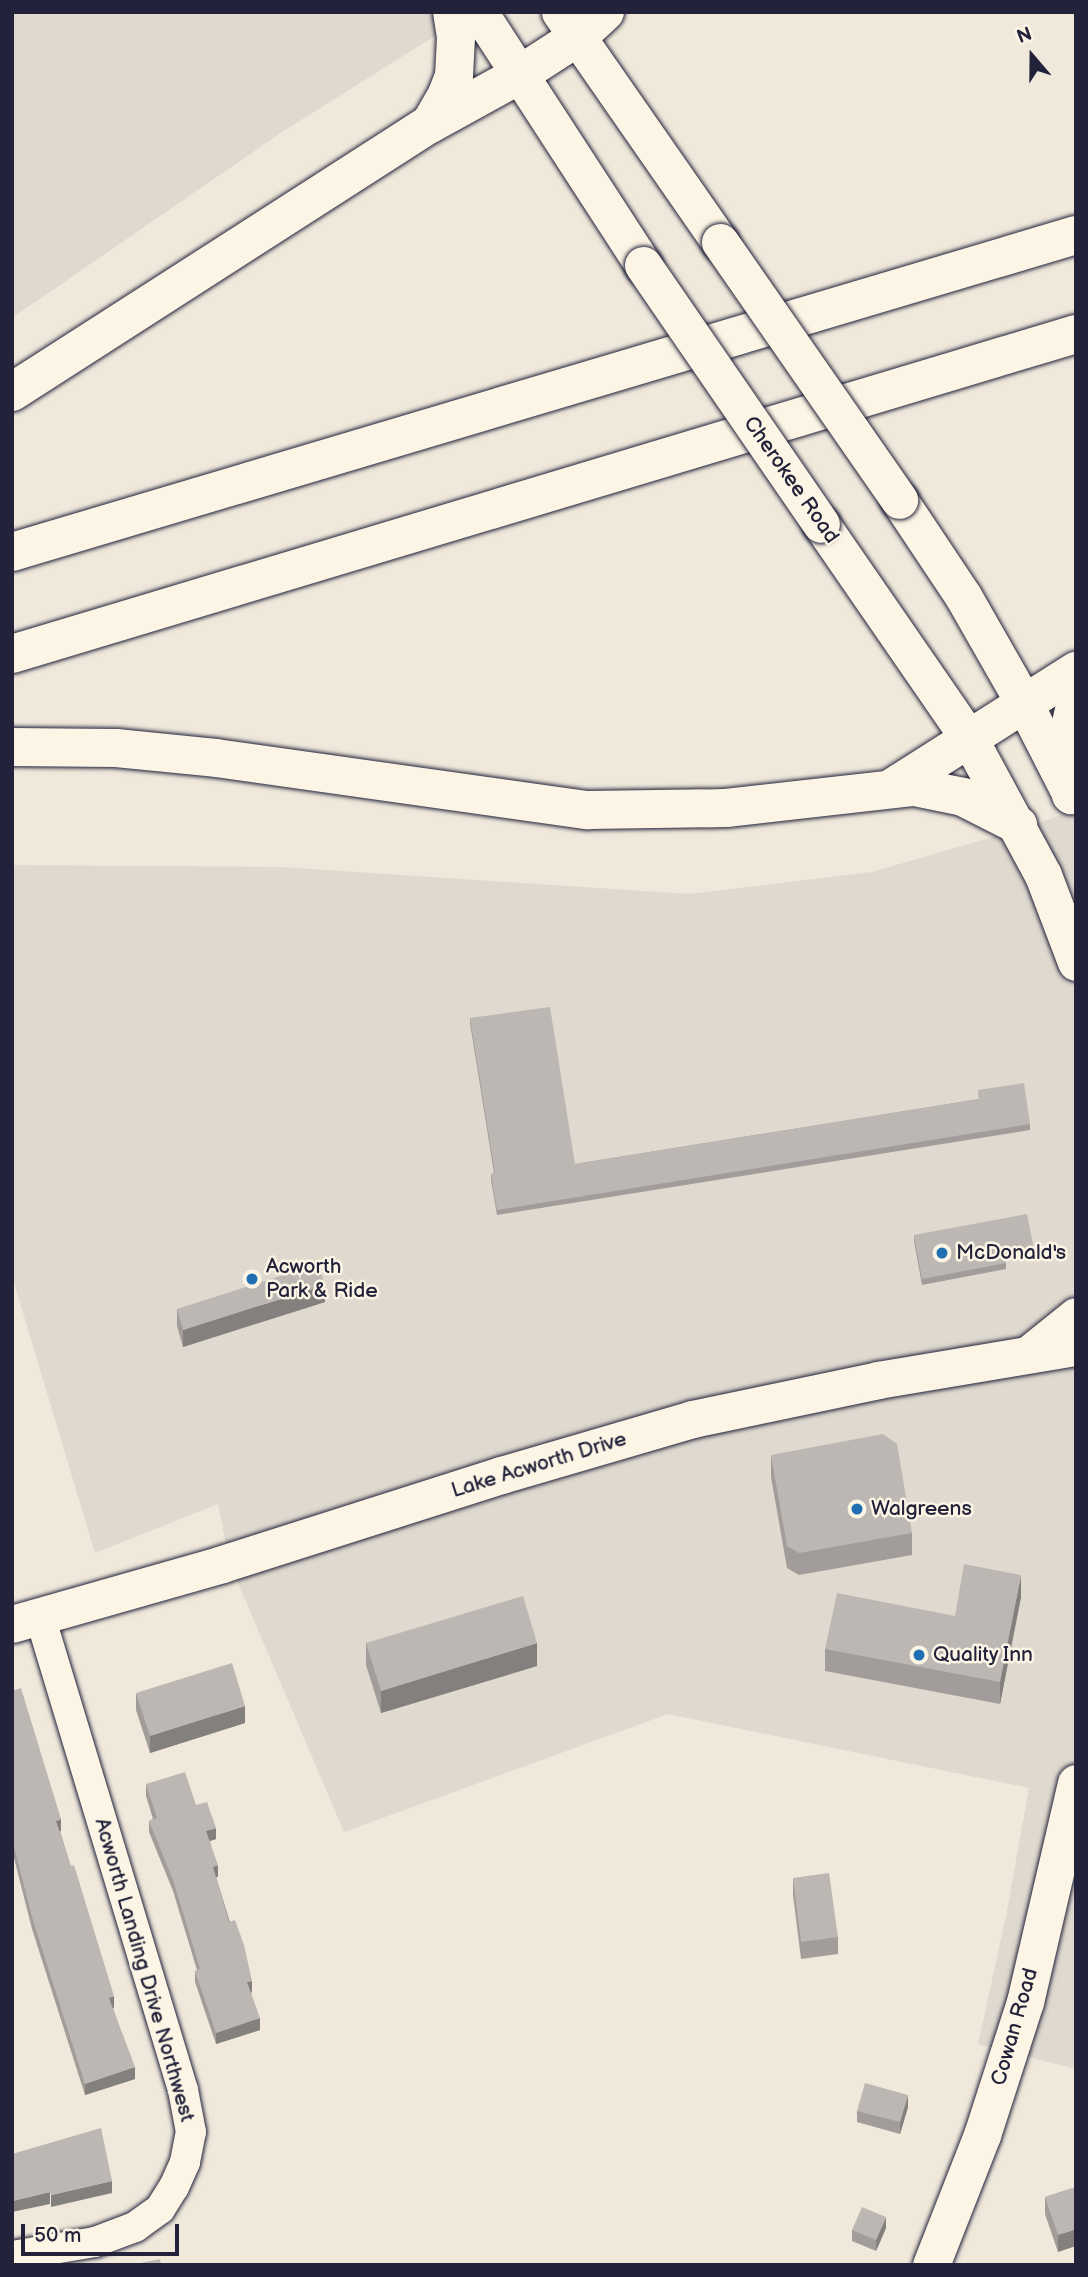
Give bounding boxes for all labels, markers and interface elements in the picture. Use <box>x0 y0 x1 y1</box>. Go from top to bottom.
north arrow <box>997 21 1067 91</box>
text: N <box>1014 23 1035 49</box>
street label: Cherokee Road <box>738 412 844 548</box>
place label: McDonald's <box>956 1240 1066 1266</box>
marker: McDonald's <box>934 1245 950 1261</box>
place label: Acworth Park & Ride <box>266 1254 378 1304</box>
marker: Acworth Park & Ride <box>244 1271 260 1287</box>
street label: Lake Acworth Drive <box>448 1426 630 1504</box>
place label: Walgreens <box>871 1496 972 1522</box>
marker: Walgreens <box>849 1501 865 1517</box>
place label: Quality Inn <box>933 1642 1034 1668</box>
marker: Quality Inn <box>911 1647 927 1663</box>
street label: Acworth Landing Drive Northwest <box>89 1815 199 2125</box>
street label: Cowan Road <box>986 1965 1044 2089</box>
scale bar <box>24 2210 182 2254</box>
text: 50 m <box>34 2223 81 2248</box>

